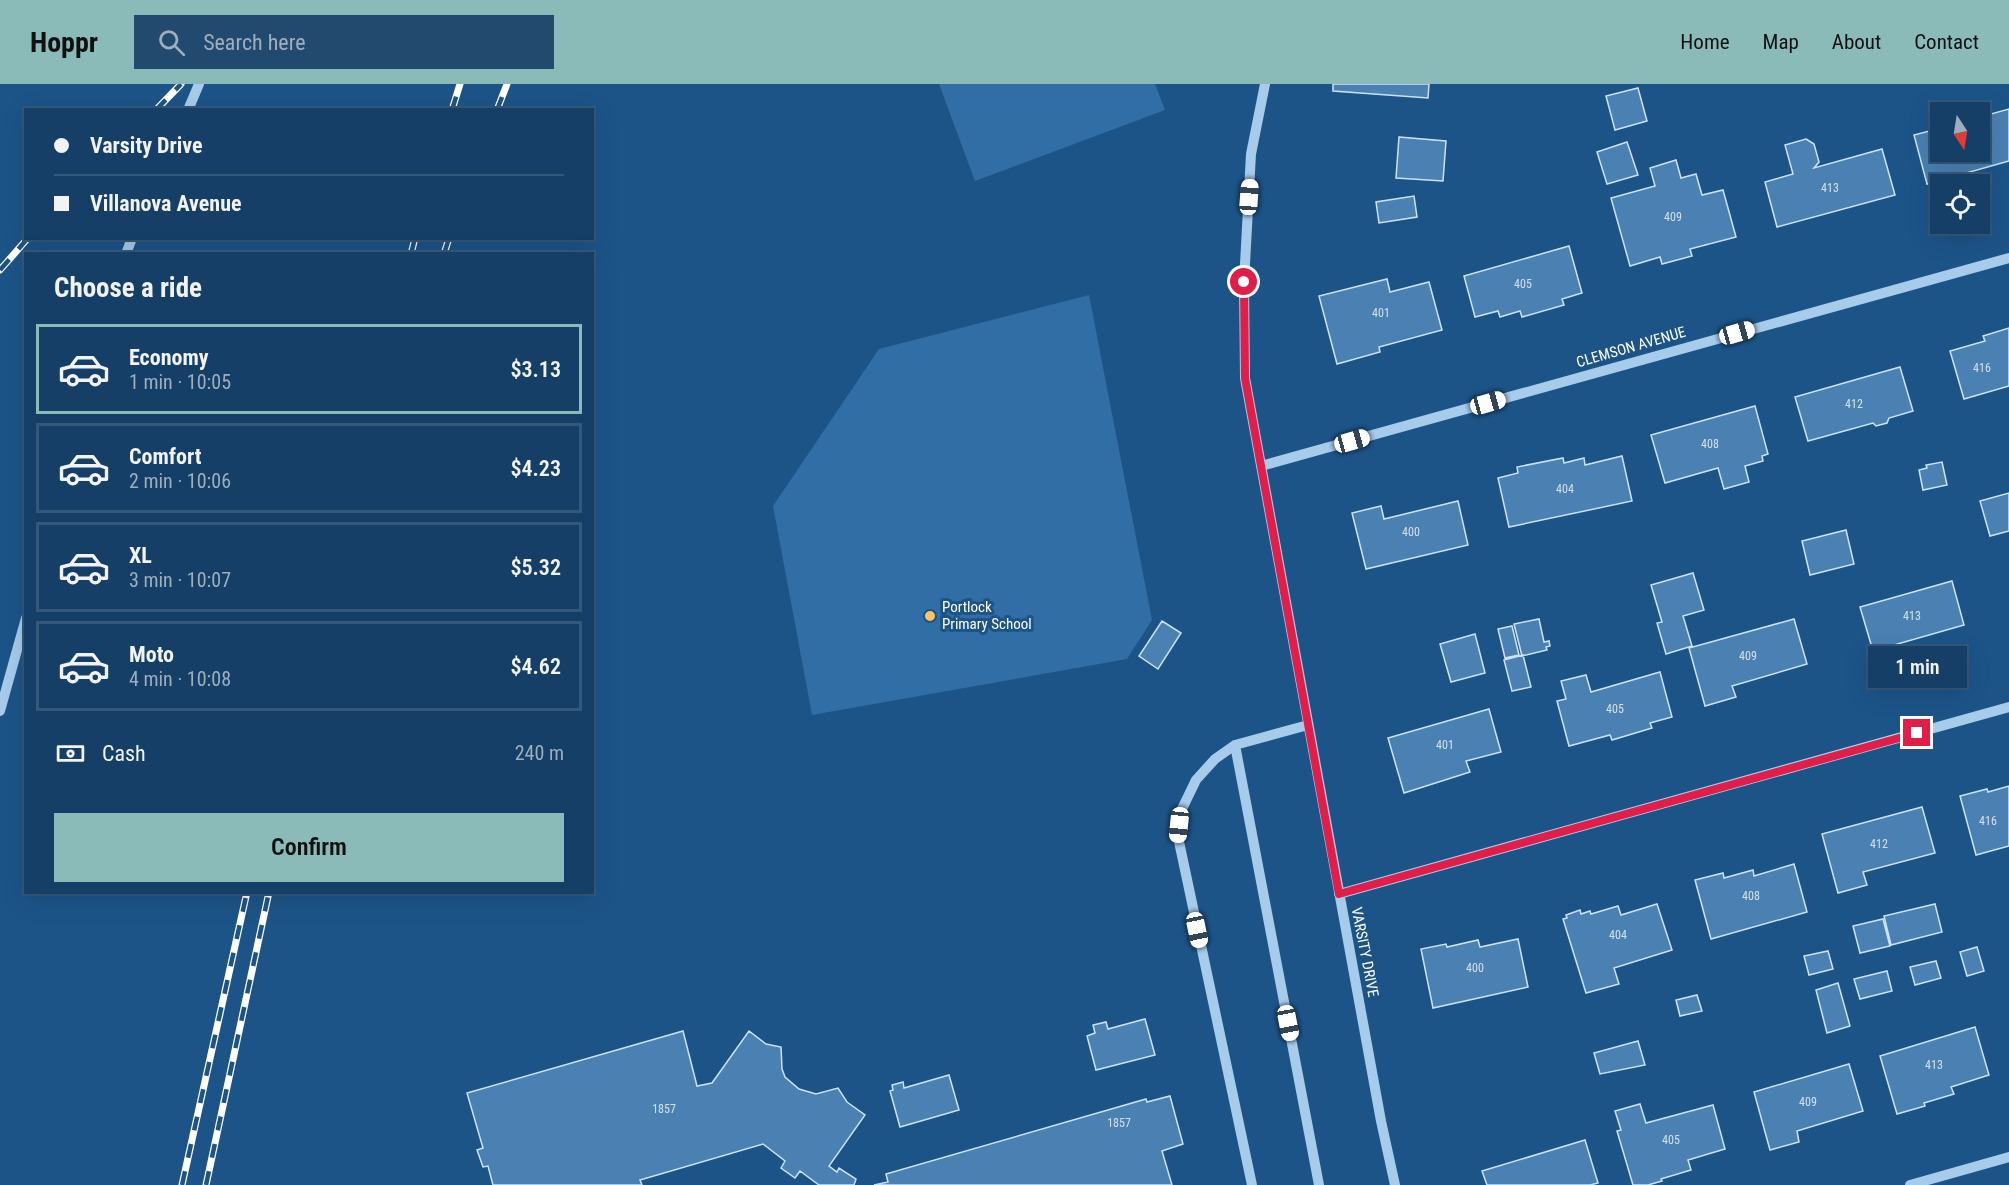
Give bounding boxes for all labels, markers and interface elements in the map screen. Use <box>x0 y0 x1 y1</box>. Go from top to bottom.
search box <box>134 15 554 69</box>
text: Hoppr <box>30 26 98 59</box>
icon: search <box>155 26 188 59</box>
text: Search here <box>203 30 305 55</box>
text: Home <box>1680 30 1730 54</box>
text: Map <box>1763 30 1799 54</box>
text: About <box>1832 30 1881 54</box>
text: Contact <box>1914 30 1979 54</box>
north arrow <box>1930 102 1990 162</box>
map controls <box>1930 102 1990 234</box>
text: Varsity Drive <box>90 133 203 158</box>
button: locate <box>1930 174 1990 234</box>
car <box>1239 178 1259 216</box>
house number: 413 <box>1821 181 1839 195</box>
text: Villanova Avenue <box>90 191 242 216</box>
house number: 409 <box>1664 210 1682 224</box>
route start <box>1230 268 1257 295</box>
text: Choose a ride <box>54 272 202 304</box>
house number: 405 <box>1514 277 1532 291</box>
house number: 401 <box>1372 306 1390 320</box>
car <box>1717 319 1757 347</box>
street label: CLEMSON AVENUE <box>1574 323 1688 371</box>
icon: car <box>57 342 111 396</box>
text: Economy <box>129 345 209 370</box>
text: $3.13 <box>510 357 561 382</box>
house number: 416 <box>1973 361 1991 375</box>
text: 1 min · 10:05 <box>129 370 231 394</box>
car <box>1468 389 1508 417</box>
house number: 412 <box>1845 397 1863 411</box>
car <box>1332 427 1372 455</box>
house number: 408 <box>1701 437 1719 451</box>
icon: car <box>57 441 111 495</box>
text: Comfort <box>129 444 202 469</box>
text: $4.23 <box>510 456 561 481</box>
text: 2 min · 10:06 <box>129 469 231 493</box>
house number: 404 <box>1556 482 1574 496</box>
house number: 400 <box>1402 525 1420 539</box>
icon: car <box>57 540 111 594</box>
text: XL <box>129 543 152 568</box>
text: $5.32 <box>510 555 561 580</box>
text: 3 min · 10:07 <box>129 568 231 592</box>
place label: Portlock Primary School <box>942 598 1032 633</box>
marker: Portlock Primary School <box>923 609 937 623</box>
house number: 413 <box>1903 609 1921 623</box>
icon: car <box>57 639 111 693</box>
text: Moto <box>129 642 174 667</box>
callout: 1 min <box>1868 646 1966 688</box>
house number: 409 <box>1739 649 1757 663</box>
text: $4.62 <box>510 654 561 679</box>
text: 1 min <box>1895 655 1940 679</box>
text: 4 min · 10:08 <box>129 667 231 691</box>
house number: 405 <box>1606 702 1624 716</box>
route end <box>1903 719 1930 746</box>
icon: cash <box>54 737 87 770</box>
house number: 401 <box>1436 738 1454 752</box>
text: Cash <box>102 741 146 766</box>
text: 240 m <box>515 741 564 765</box>
car <box>1168 806 1190 844</box>
button: Confirm <box>54 813 564 882</box>
house number: 416 <box>1979 814 1997 828</box>
house number: 412 <box>1870 837 1888 851</box>
house number: 408 <box>1742 889 1760 903</box>
street label: VARSITY DRIVE <box>1347 906 1383 998</box>
car <box>1184 911 1210 949</box>
house number: 404 <box>1609 928 1627 942</box>
house number: 400 <box>1466 961 1484 975</box>
car <box>1276 1004 1300 1042</box>
house number: 413 <box>1925 1058 1943 1072</box>
house number: 409 <box>1799 1095 1817 1109</box>
house number: 1857 <box>652 1102 676 1116</box>
house number: 1857 <box>1107 1116 1131 1130</box>
house number: 405 <box>1662 1133 1680 1147</box>

